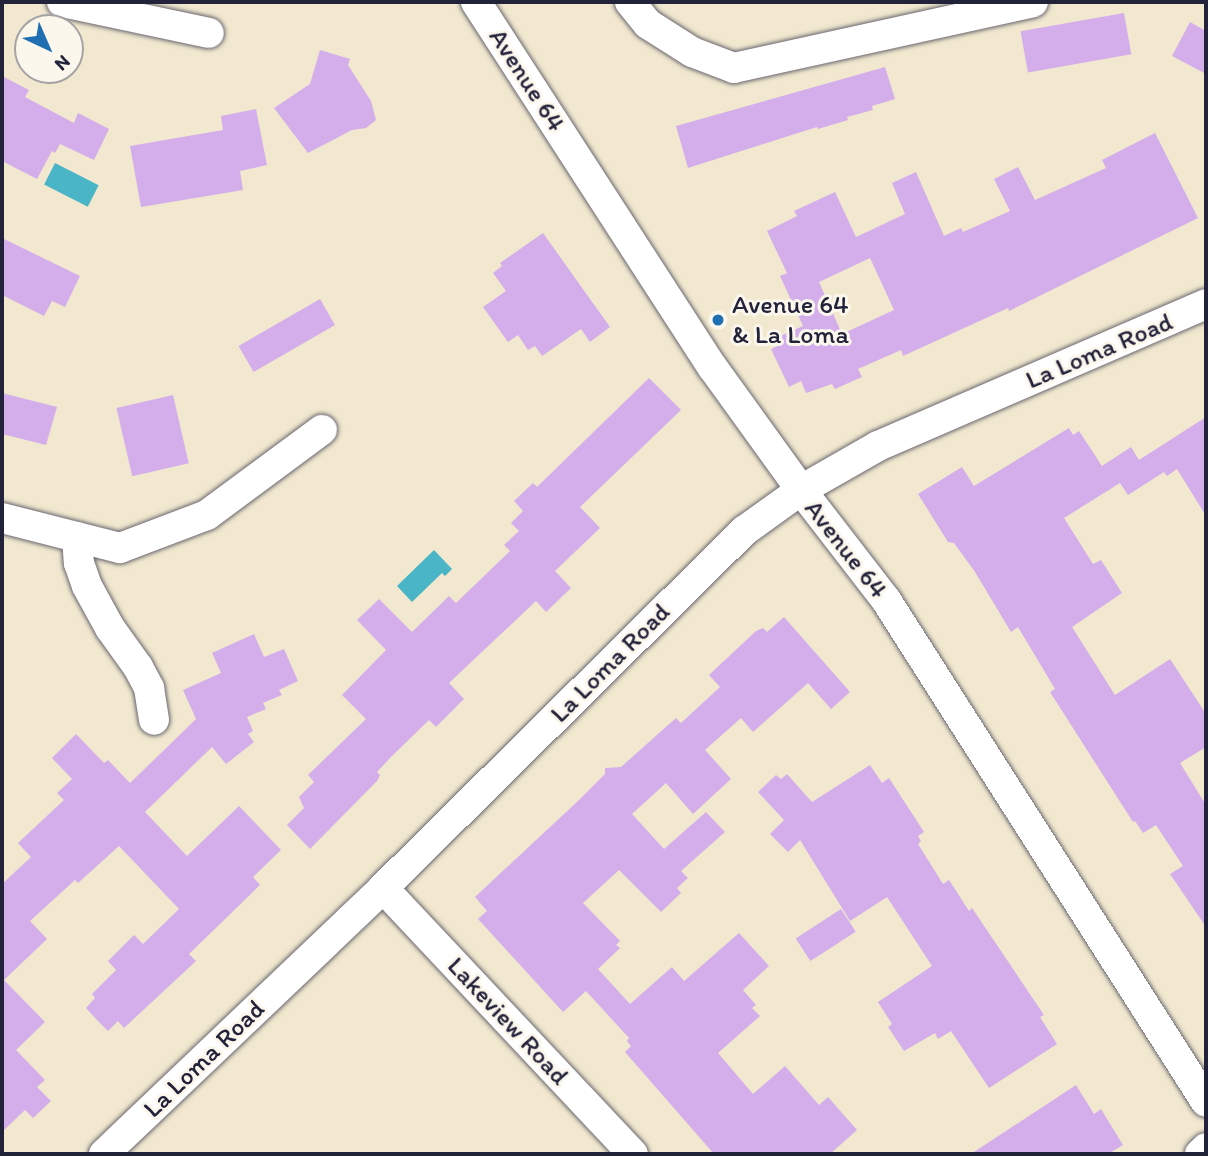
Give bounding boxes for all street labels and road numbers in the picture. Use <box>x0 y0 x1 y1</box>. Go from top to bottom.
street label: Avenue 64 <box>482 23 572 137</box>
street label: La Loma Road <box>1021 306 1177 396</box>
street label: Avenue 64 <box>798 493 894 605</box>
street label: La Loma Road <box>544 597 676 729</box>
street label: Lakeview Road <box>441 951 575 1091</box>
street label: La Loma Road <box>137 994 271 1124</box>

